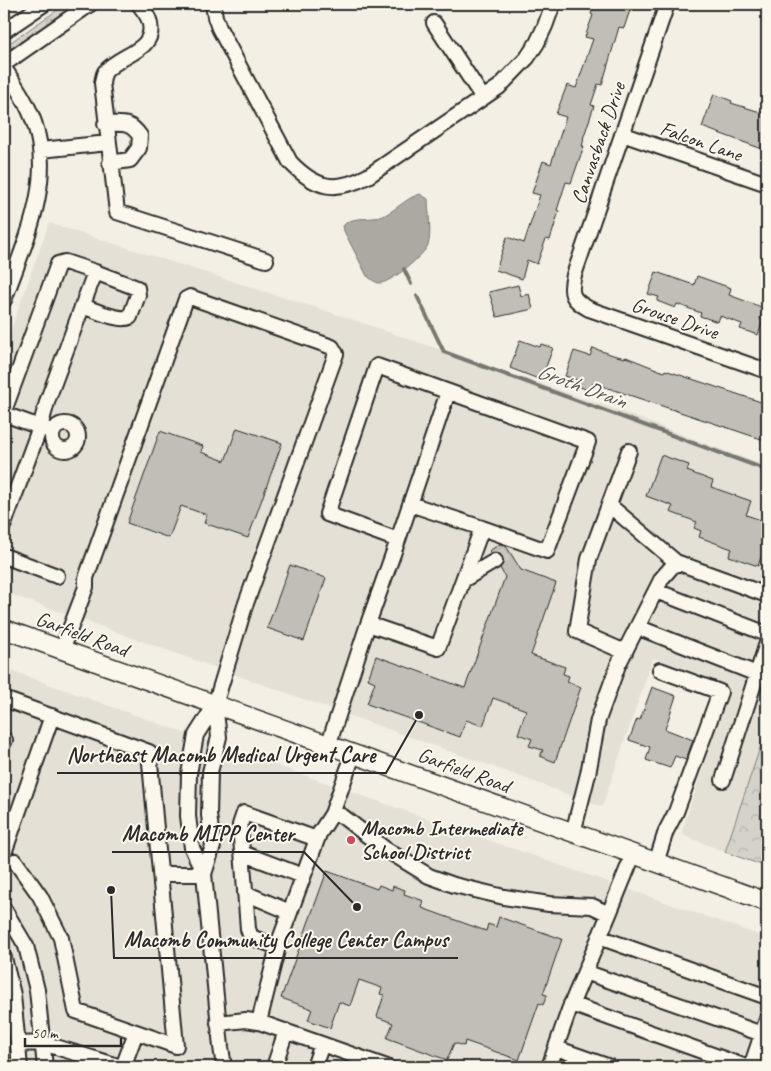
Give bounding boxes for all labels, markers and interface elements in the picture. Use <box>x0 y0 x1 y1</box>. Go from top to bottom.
street label: Canvasback Drive <box>565 78 631 207</box>
street label: Falcon Lane <box>657 115 747 168</box>
street label: Grouse Drive <box>628 291 723 345</box>
water label: Groth Drain <box>533 357 632 416</box>
street label: Garfield Road <box>32 605 135 664</box>
callout: Northeast Macomb Medical Urgent Care <box>57 736 386 773</box>
text: Northeast Macomb Medical Urgent Care <box>67 741 377 769</box>
street label: Garfield Road <box>414 741 517 800</box>
callout: Macomb MIPP Center <box>112 815 304 852</box>
place label: Macomb Intermediate School District <box>361 815 525 865</box>
text: Macomb MIPP Center <box>122 820 296 848</box>
marker: Macomb Intermediate School District <box>345 834 357 846</box>
callout: Macomb Community College Center Campus <box>114 921 458 958</box>
text: Macomb Community College Center Campus <box>124 926 450 954</box>
scale bar <box>25 1016 121 1048</box>
text: 50 m <box>32 1024 59 1043</box>

